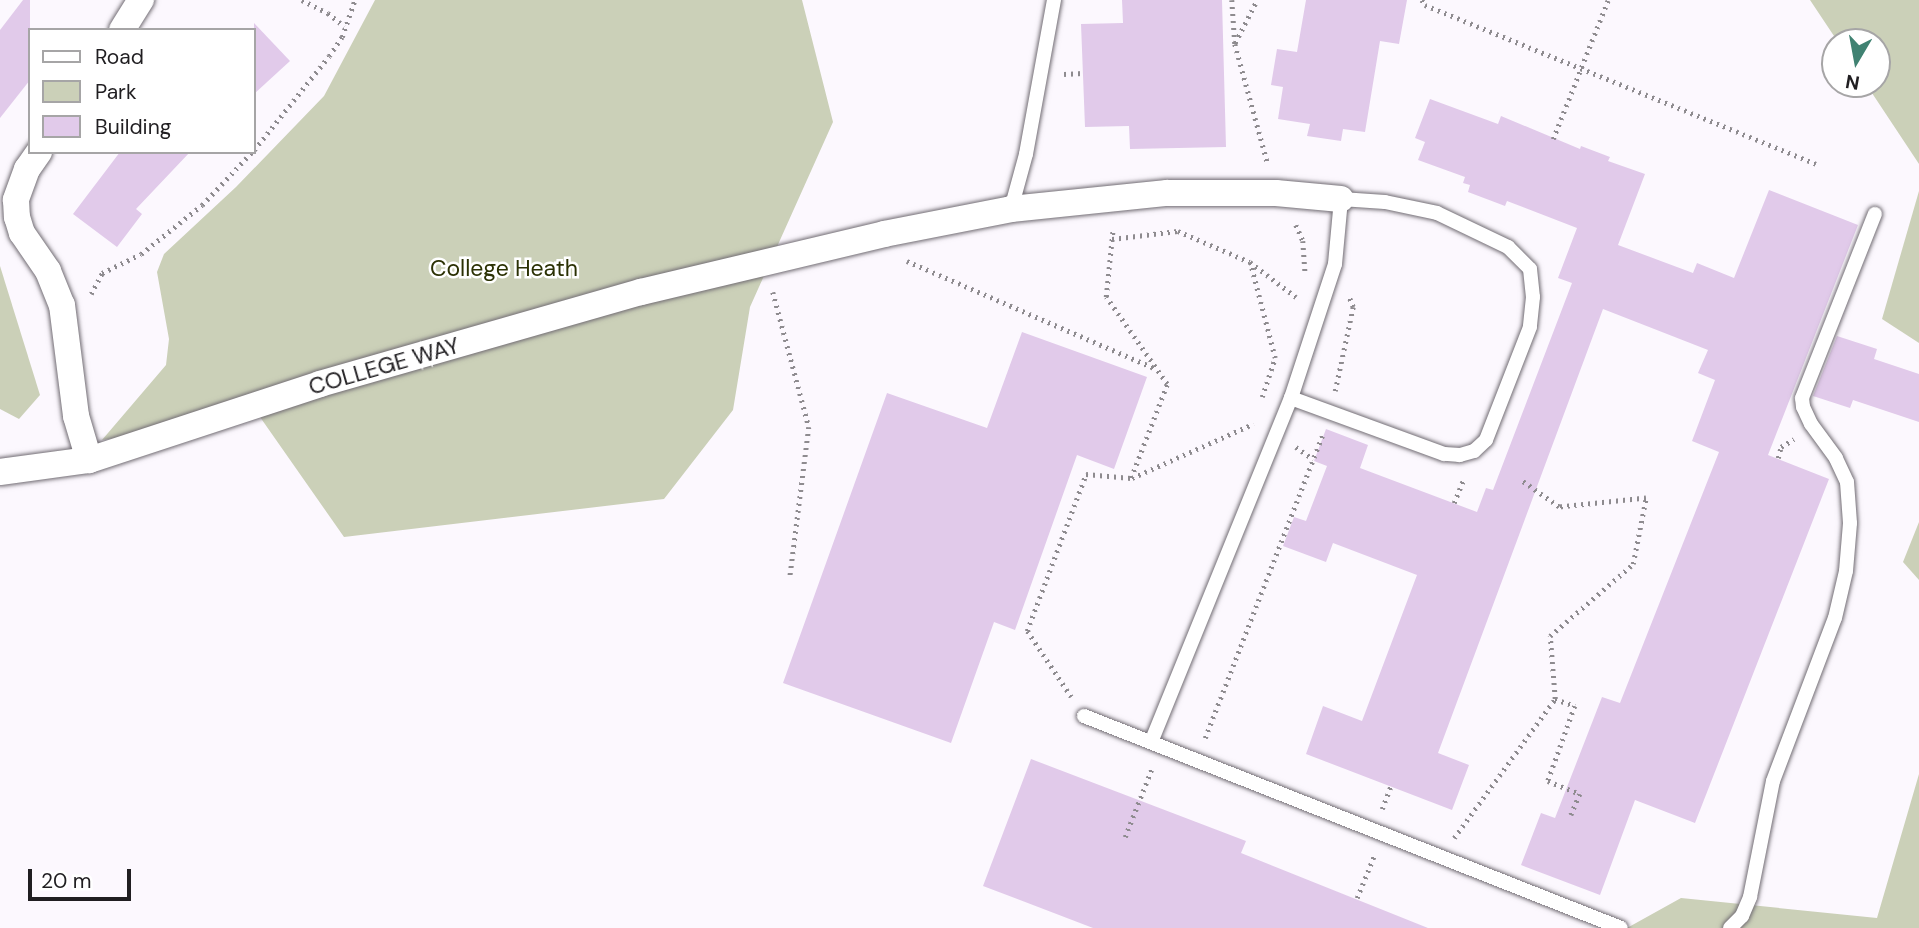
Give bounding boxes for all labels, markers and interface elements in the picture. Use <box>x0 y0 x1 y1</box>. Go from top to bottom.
legend <box>28 28 256 154</box>
north arrow <box>1821 28 1891 98</box>
text: Road <box>95 43 144 71</box>
text: N <box>1844 69 1862 96</box>
text: Park <box>95 78 136 106</box>
text: Building <box>95 113 171 141</box>
park label: College Heath <box>430 254 578 282</box>
street label: COLLEGE WAY <box>305 331 463 401</box>
scale bar <box>32 855 135 899</box>
text: 20 m <box>41 867 92 895</box>

